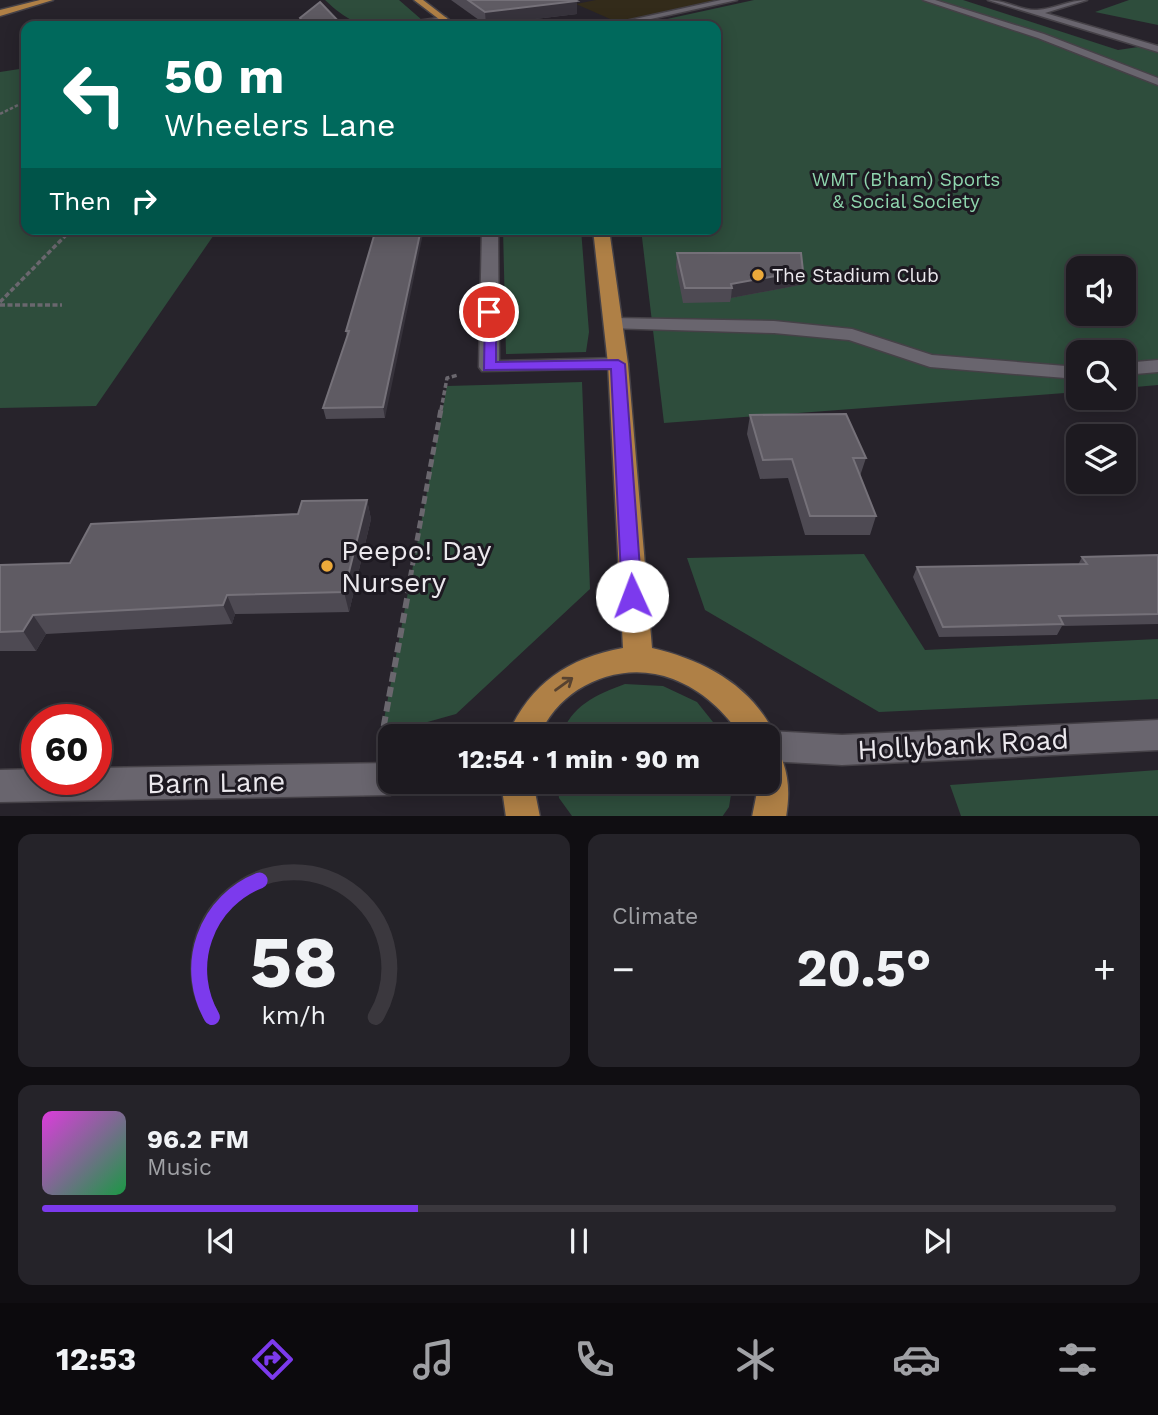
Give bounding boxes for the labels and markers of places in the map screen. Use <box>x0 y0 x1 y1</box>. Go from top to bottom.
place label: The Stadium Club <box>772 264 939 287</box>
marker: The Stadium Club <box>750 267 766 283</box>
pin <box>459 282 519 342</box>
place label: Peepo! Day Nursery <box>341 534 492 599</box>
marker: Peepo! Day Nursery <box>319 558 335 574</box>

